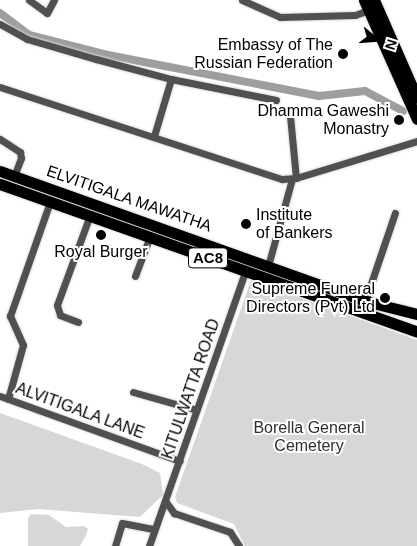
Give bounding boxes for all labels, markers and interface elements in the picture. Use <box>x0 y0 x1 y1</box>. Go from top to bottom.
north arrow <box>352 15 402 65</box>
place label: Embassy of The Russian Federation <box>194 35 333 73</box>
text: N <box>382 37 400 52</box>
marker: Embassy of The Russian Federation <box>337 48 349 60</box>
place label: Dhamma Gaweshi Monastry <box>257 101 389 139</box>
marker: Dhamma Gaweshi Monastry <box>393 114 405 126</box>
street label: ELVITIGALA MAWATHA <box>43 162 215 236</box>
place label: Institute of Bankers <box>256 205 332 243</box>
marker: Institute of Bankers <box>240 218 252 230</box>
marker: Royal Burger <box>95 229 107 241</box>
place label: Royal Burger <box>54 242 148 262</box>
road number: AC8 <box>187 246 229 270</box>
place label: Supreme Funeral Directors (Pvt) Ltd <box>246 279 375 317</box>
marker: Supreme Funeral Directors (Pvt) Ltd <box>379 292 391 304</box>
street label: KITULWATTA ROAD <box>158 316 224 462</box>
street label: ALVITIGALA LANE <box>13 379 147 443</box>
park label: Borella General Cemetery <box>253 418 365 456</box>

